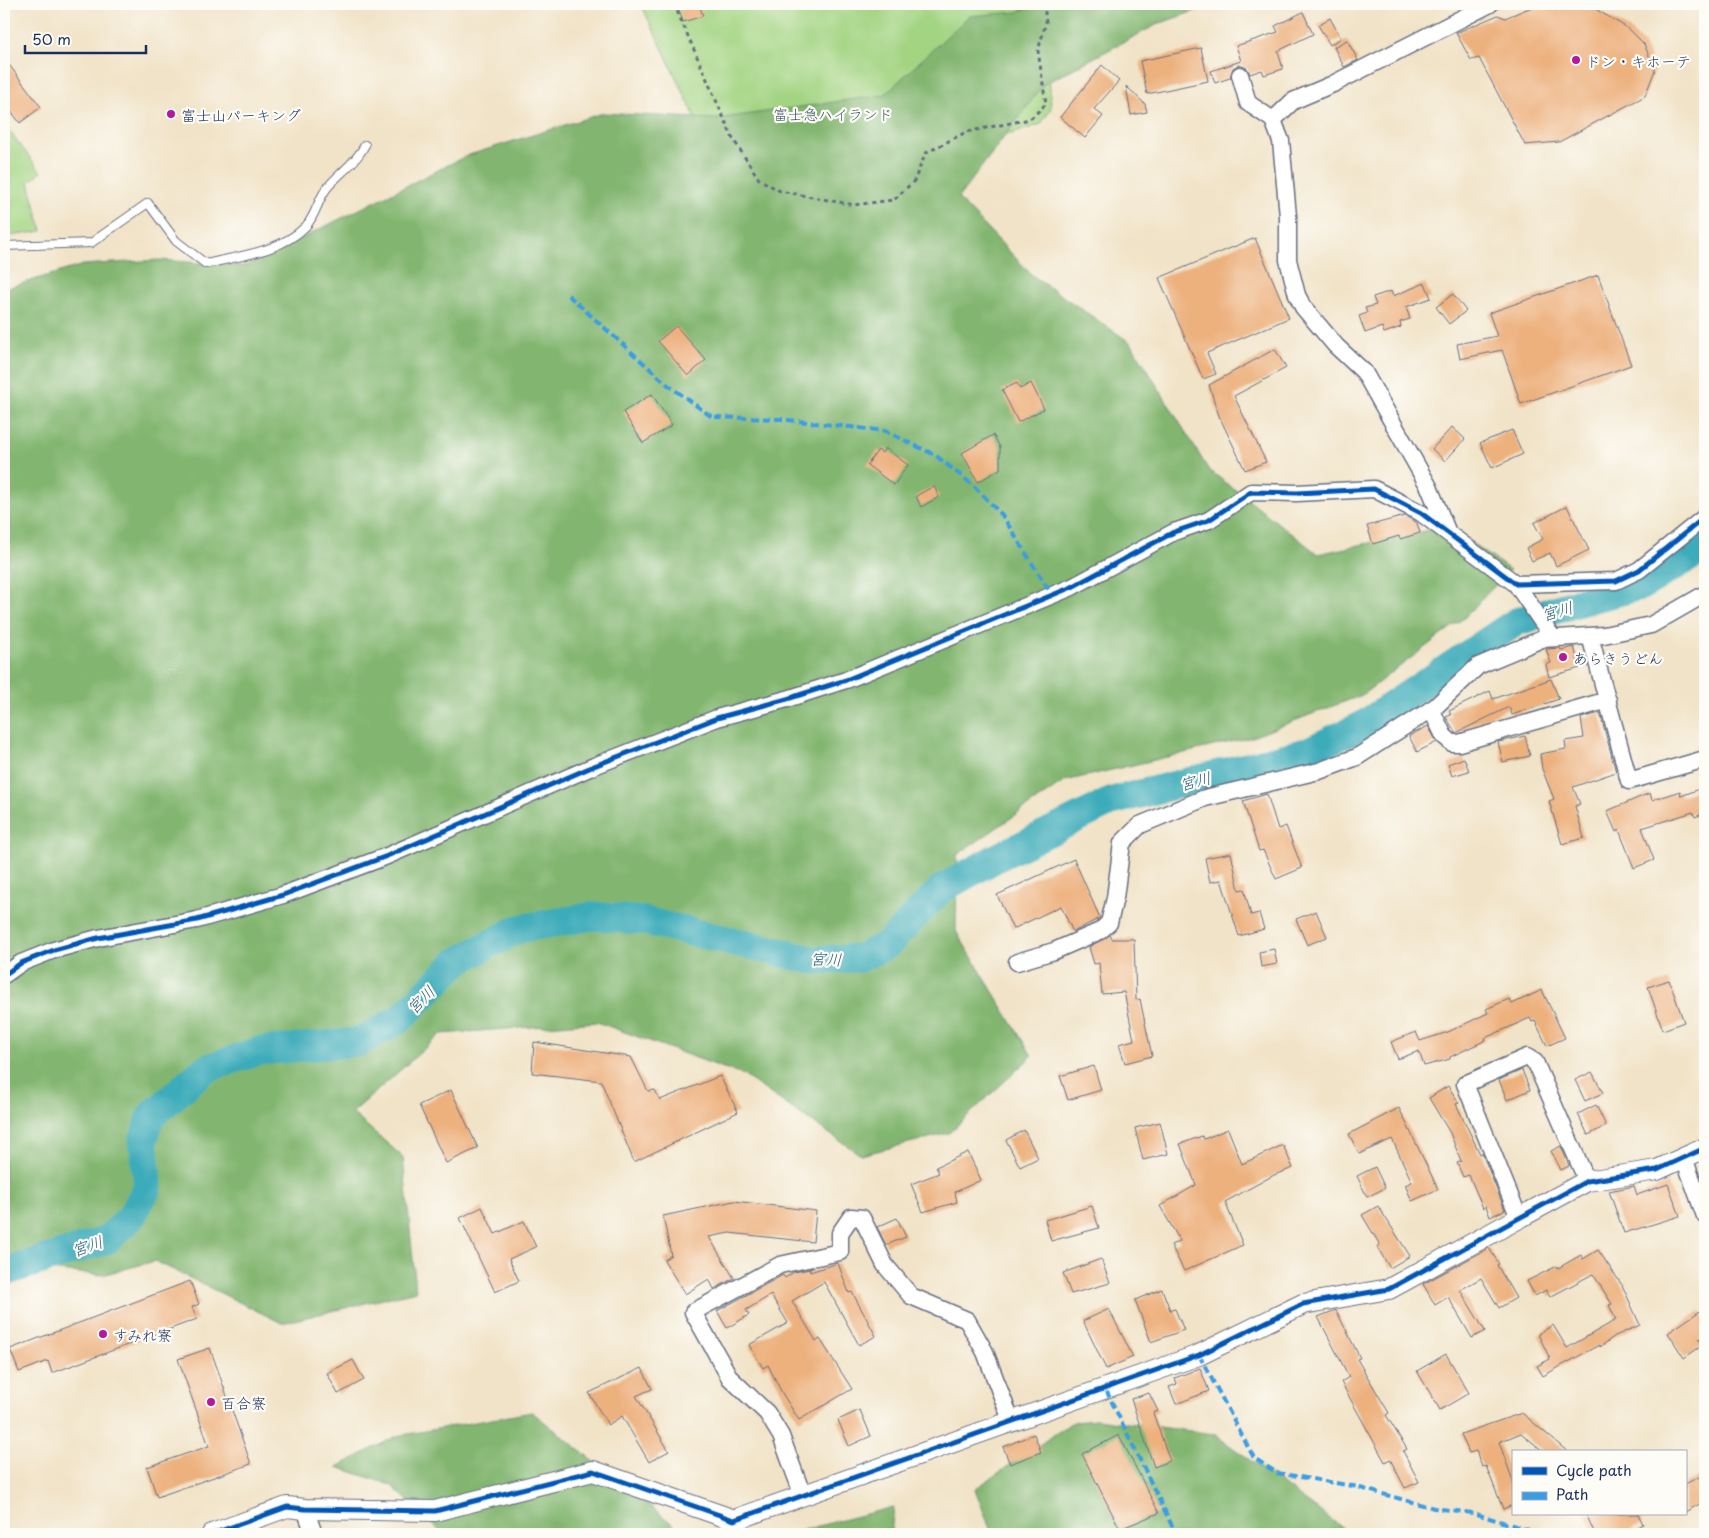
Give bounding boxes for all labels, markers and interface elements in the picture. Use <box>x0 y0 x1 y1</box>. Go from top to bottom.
scale bar <box>25 22 146 54</box>
text: 50 m <box>32 27 71 50</box>
place label: ドン・キホーテ <box>1586 49 1691 72</box>
marker: ドン・キホーテ <box>1570 54 1582 66</box>
park label: 富士急ハイランド <box>773 102 893 125</box>
place label: 富士山パーキング <box>181 103 301 126</box>
marker: 富士山パーキング <box>165 108 177 120</box>
water label: 宮川 <box>1538 594 1576 626</box>
place label: あらきうどん <box>1573 646 1663 669</box>
marker: あらきうどん <box>1557 651 1569 663</box>
water label: 宮川 <box>1177 764 1213 796</box>
water label: 宮川 <box>810 945 842 971</box>
water label: 宮川 <box>400 979 440 1019</box>
water label: 宮川 <box>68 1228 106 1262</box>
place label: すみれ寮 <box>113 1323 172 1346</box>
marker: すみれ寮 <box>97 1328 109 1340</box>
place label: 百合寮 <box>221 1391 266 1414</box>
marker: 百合寮 <box>205 1396 217 1408</box>
legend <box>1512 1450 1686 1516</box>
text: Cycle path <box>1556 1458 1632 1481</box>
text: Path <box>1556 1482 1588 1505</box>

